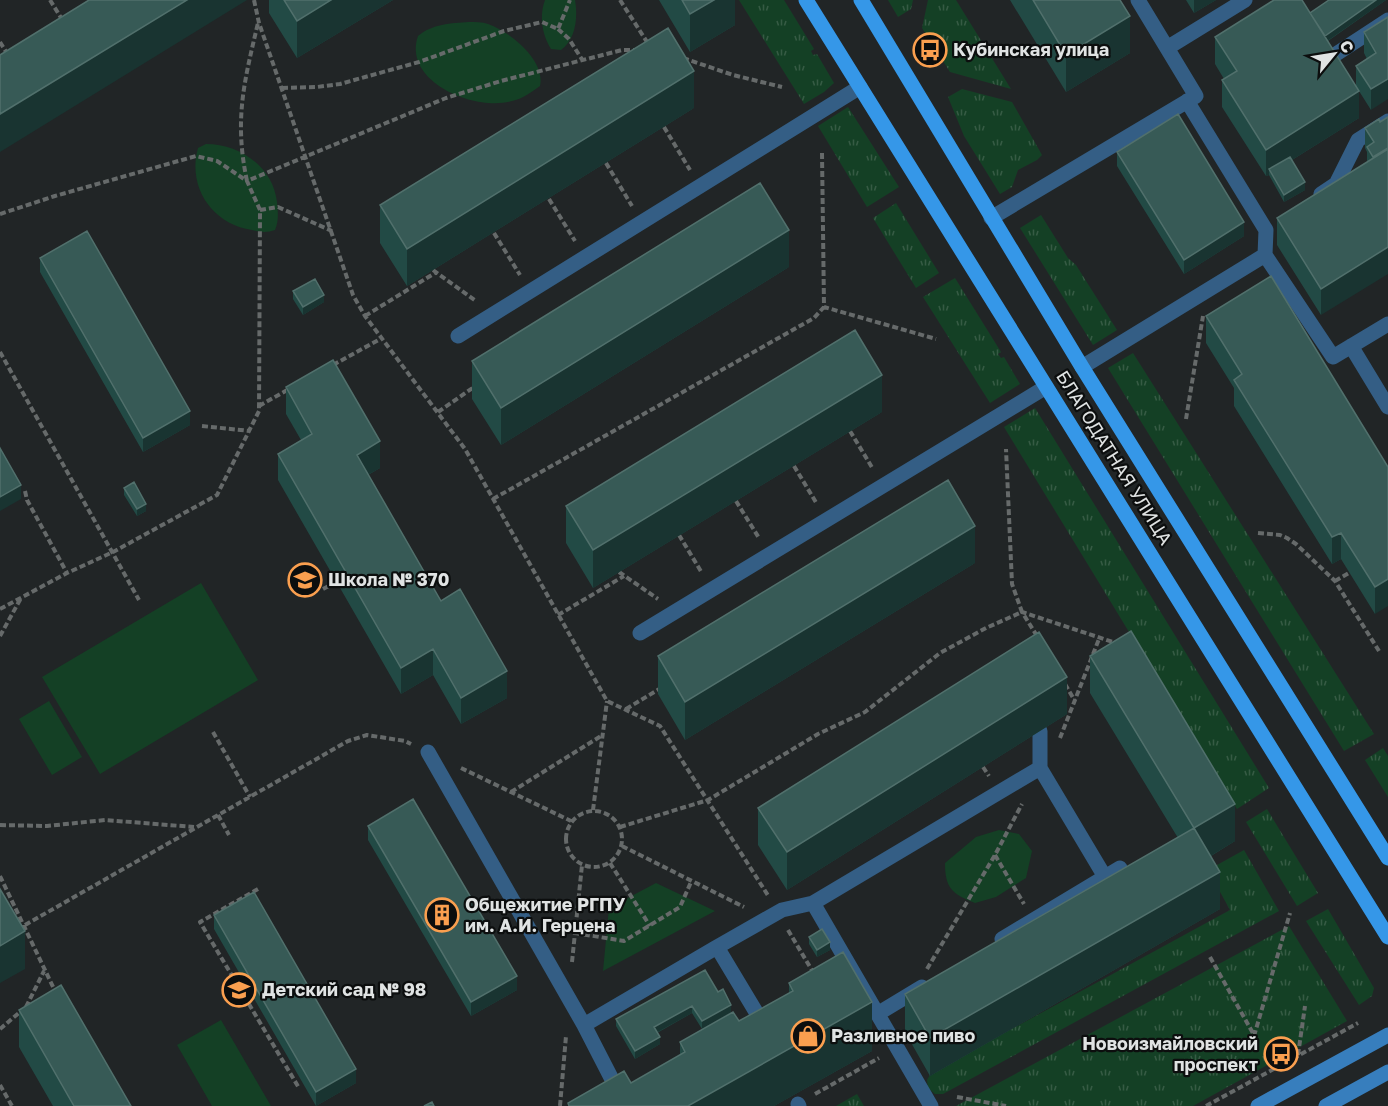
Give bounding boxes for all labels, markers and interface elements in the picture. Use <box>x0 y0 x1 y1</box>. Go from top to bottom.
north arrow <box>1304 24 1364 84</box>
bus stop icon: Кубинская улица <box>912 32 948 68</box>
text: С <box>1335 37 1358 56</box>
place label: Кубинская улица <box>953 38 1109 60</box>
street label: БЛАГОДАТНАЯ УЛИЦА <box>1052 366 1178 549</box>
school or university icon: Школа № 370 <box>287 562 323 598</box>
place label: Школа № 370 <box>328 568 449 590</box>
place label: Общежитие РГПУ им. А.И. Герцена <box>465 893 626 936</box>
building icon: Общежитие РГПУ им. А.И. Герцена <box>424 897 460 933</box>
school or university icon: Детский сад № 98 <box>221 972 257 1008</box>
place label: Детский сад № 98 <box>262 978 426 1000</box>
shop icon: Разливное пиво <box>790 1018 826 1054</box>
place label: Разливное пиво <box>831 1024 976 1046</box>
place label: Новоизмайловский проспект <box>1082 1032 1258 1075</box>
bus stop icon: Новоизмайловский проспект <box>1263 1036 1299 1072</box>

